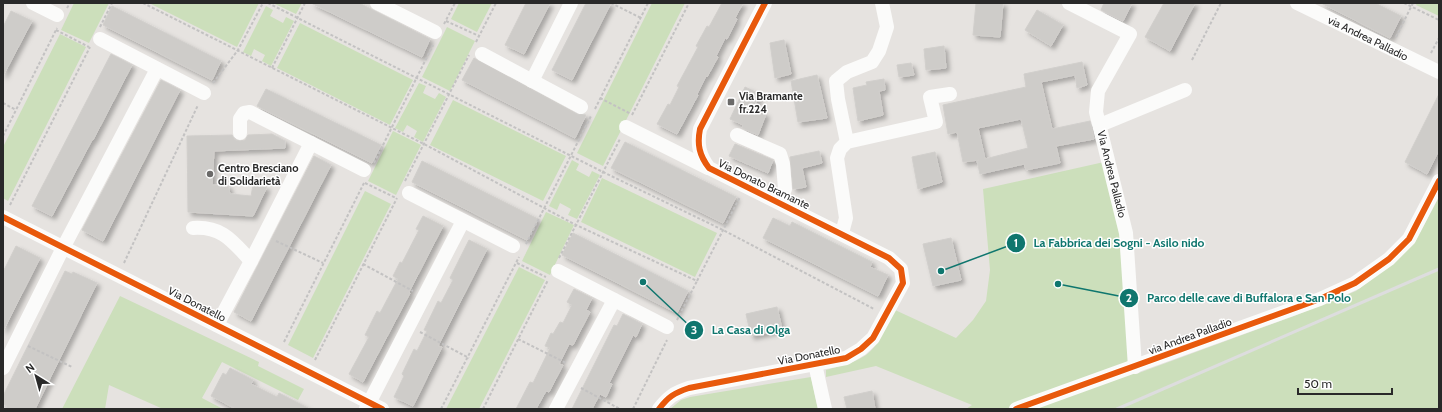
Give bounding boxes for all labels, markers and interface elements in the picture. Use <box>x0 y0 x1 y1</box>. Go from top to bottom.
street label: via Andrea Palladio <box>1326 12 1410 64</box>
place label: Via Bramante fr.224 <box>739 89 803 116</box>
marker: Via Bramante fr.224 <box>726 97 736 107</box>
street label: Via Andrea Palladio <box>1094 129 1130 219</box>
street label: Via Donato Bramante <box>716 156 812 212</box>
place label: Centro Bresciano di Solidarietà <box>218 161 298 188</box>
marker: Centro Bresciano di Solidarietà <box>205 169 215 179</box>
callout: La Fabbrica dei Sogni - Asilo nido <box>1006 231 1213 255</box>
text: 1 <box>1014 235 1018 250</box>
text: La Fabbrica dei Sogni - Asilo nido <box>1034 235 1205 250</box>
street label: Via Donatello <box>166 283 228 325</box>
callout: Parco delle cave di Buffalora e San Polo <box>1119 286 1359 310</box>
text: 2 <box>1126 290 1132 305</box>
text: Parco delle cave di Buffalora e San Polo <box>1147 290 1351 305</box>
street label: via Andrea Palladio <box>1146 314 1234 358</box>
callout: La Casa di Olga <box>684 318 798 342</box>
text: 3 <box>691 322 697 337</box>
text: La Casa di Olga <box>712 322 790 337</box>
street label: Via Donatello <box>777 342 841 368</box>
north arrow <box>16 356 56 396</box>
text: N <box>23 360 37 376</box>
scale bar <box>1298 370 1392 396</box>
text: 50 m <box>1304 376 1332 391</box>

